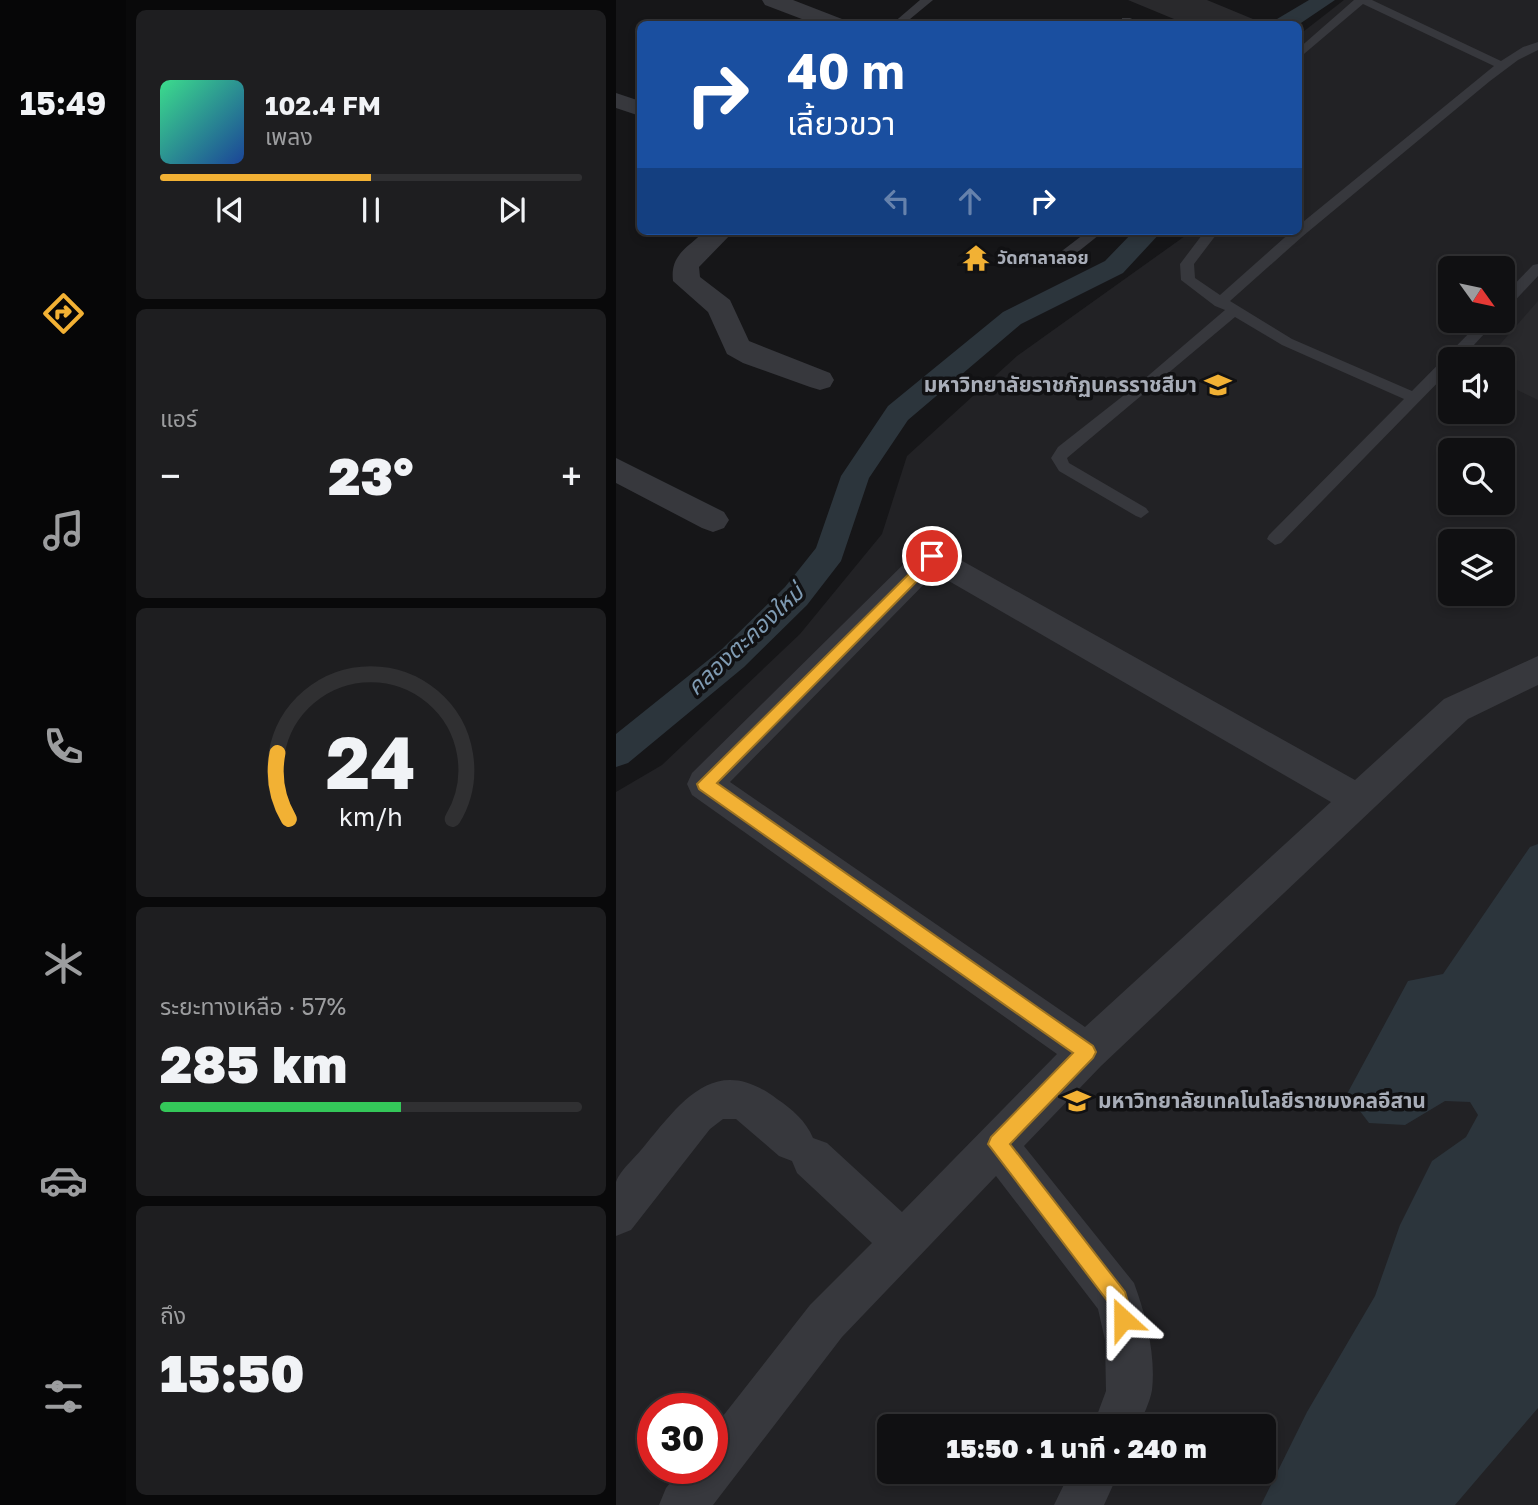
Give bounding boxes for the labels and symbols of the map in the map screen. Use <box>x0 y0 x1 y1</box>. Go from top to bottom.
temple icon: วัดศาลาลอย <box>961 243 991 273</box>
place label: วัดศาลาลอย <box>997 246 1089 268</box>
north arrow <box>1438 256 1516 332</box>
school or university icon: มหาวิทยาลัยราชภัฏนครราชสีมา <box>1203 370 1233 400</box>
place label: มหาวิทยาลัยราชภัฏนครราชสีมา <box>924 371 1197 397</box>
pin <box>902 526 962 586</box>
water label: คลองตะคองใหม่ <box>680 576 811 700</box>
school or university icon: มหาวิทยาลัยเทคโนโลยีราชมงคลอีสาน <box>1062 1086 1092 1116</box>
place label: มหาวิทยาลัยเทคโนโลยีราชมงคลอีสาน <box>1098 1087 1426 1113</box>
position arrow <box>1086 1282 1160 1356</box>
speed limit sign: 30 <box>637 1393 728 1484</box>

